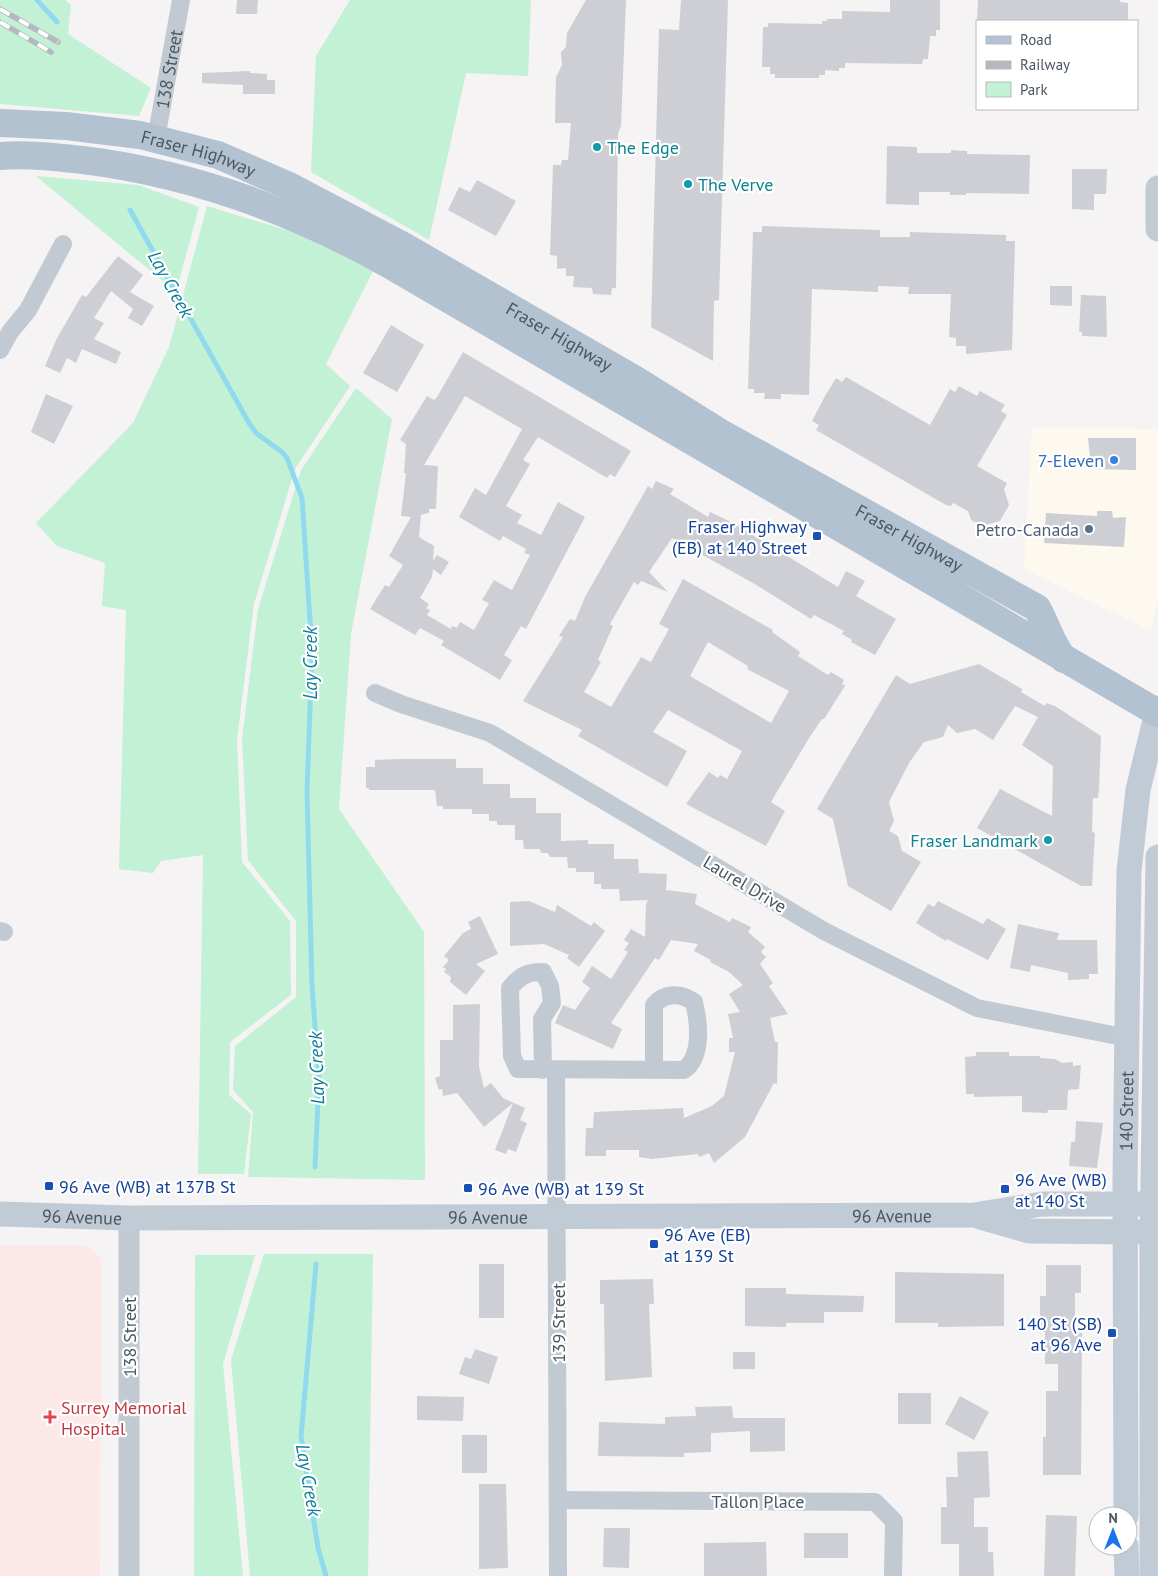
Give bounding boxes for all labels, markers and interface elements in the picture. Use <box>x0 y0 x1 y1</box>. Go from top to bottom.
legend <box>976 20 1138 110</box>
street label: 138 Street <box>150 28 187 111</box>
text: Road <box>1020 30 1052 49</box>
text: Railway <box>1020 55 1070 74</box>
text: Park <box>1020 80 1048 99</box>
street label: Fraser Highway <box>139 124 260 182</box>
place label: The Edge <box>607 136 679 159</box>
marker: The Edge <box>591 141 603 153</box>
place label: The Verve <box>698 173 773 196</box>
marker: The Verve <box>682 178 694 190</box>
water label: Lay Creek <box>143 246 200 323</box>
street label: Fraser Highway <box>502 296 617 376</box>
place label: 7-Eleven <box>1038 449 1104 472</box>
marker: 7-Eleven <box>1108 454 1120 466</box>
street label: Fraser Highway <box>852 499 968 577</box>
place label: Fraser Highway (EB) at 140 Street <box>672 515 808 559</box>
place label: Petro-Canada <box>976 518 1079 541</box>
marker: Petro-Canada <box>1083 523 1095 535</box>
marker: Fraser Highway (EB) at 140 Street <box>811 530 823 542</box>
water label: Lay Creek <box>298 625 322 699</box>
place label: Fraser Landmark <box>910 829 1038 852</box>
marker: Fraser Landmark <box>1042 834 1054 846</box>
street label: Laurel Drive <box>699 850 791 918</box>
water label: Lay Creek <box>303 1030 329 1105</box>
street label: 140 Street <box>1114 1071 1138 1151</box>
place label: 96 Ave (WB) at 140 St <box>1015 1168 1107 1212</box>
place label: 96 Ave (WB) at 137B St <box>59 1175 236 1198</box>
place label: 96 Ave (WB) at 139 St <box>478 1177 644 1200</box>
marker: 96 Ave (WB) at 137B St <box>43 1180 55 1192</box>
marker: 96 Ave (WB) at 139 St <box>462 1182 474 1194</box>
marker: 96 Ave (WB) at 140 St <box>999 1183 1011 1195</box>
street label: 96 Avenue <box>42 1204 122 1229</box>
street label: 96 Avenue <box>852 1204 932 1227</box>
street label: 96 Avenue <box>448 1205 528 1228</box>
place label: 96 Ave (EB) at 139 St <box>664 1223 750 1267</box>
marker: 96 Ave (EB) at 139 St <box>648 1238 660 1250</box>
street label: 139 Street <box>547 1283 570 1363</box>
street label: 138 Street <box>118 1297 141 1377</box>
place label: 140 St (SB) at 96 Ave <box>1017 1312 1102 1356</box>
marker: 140 St (SB) at 96 Ave <box>1106 1327 1118 1339</box>
place label: Surrey Memorial Hospital <box>61 1396 187 1440</box>
marker: Surrey Memorial Hospital <box>43 1410 57 1424</box>
water label: Lay Creek <box>291 1442 327 1519</box>
street label: Tallon Place <box>712 1490 804 1513</box>
north arrow <box>1088 1506 1138 1556</box>
text: N <box>1108 1509 1118 1527</box>

